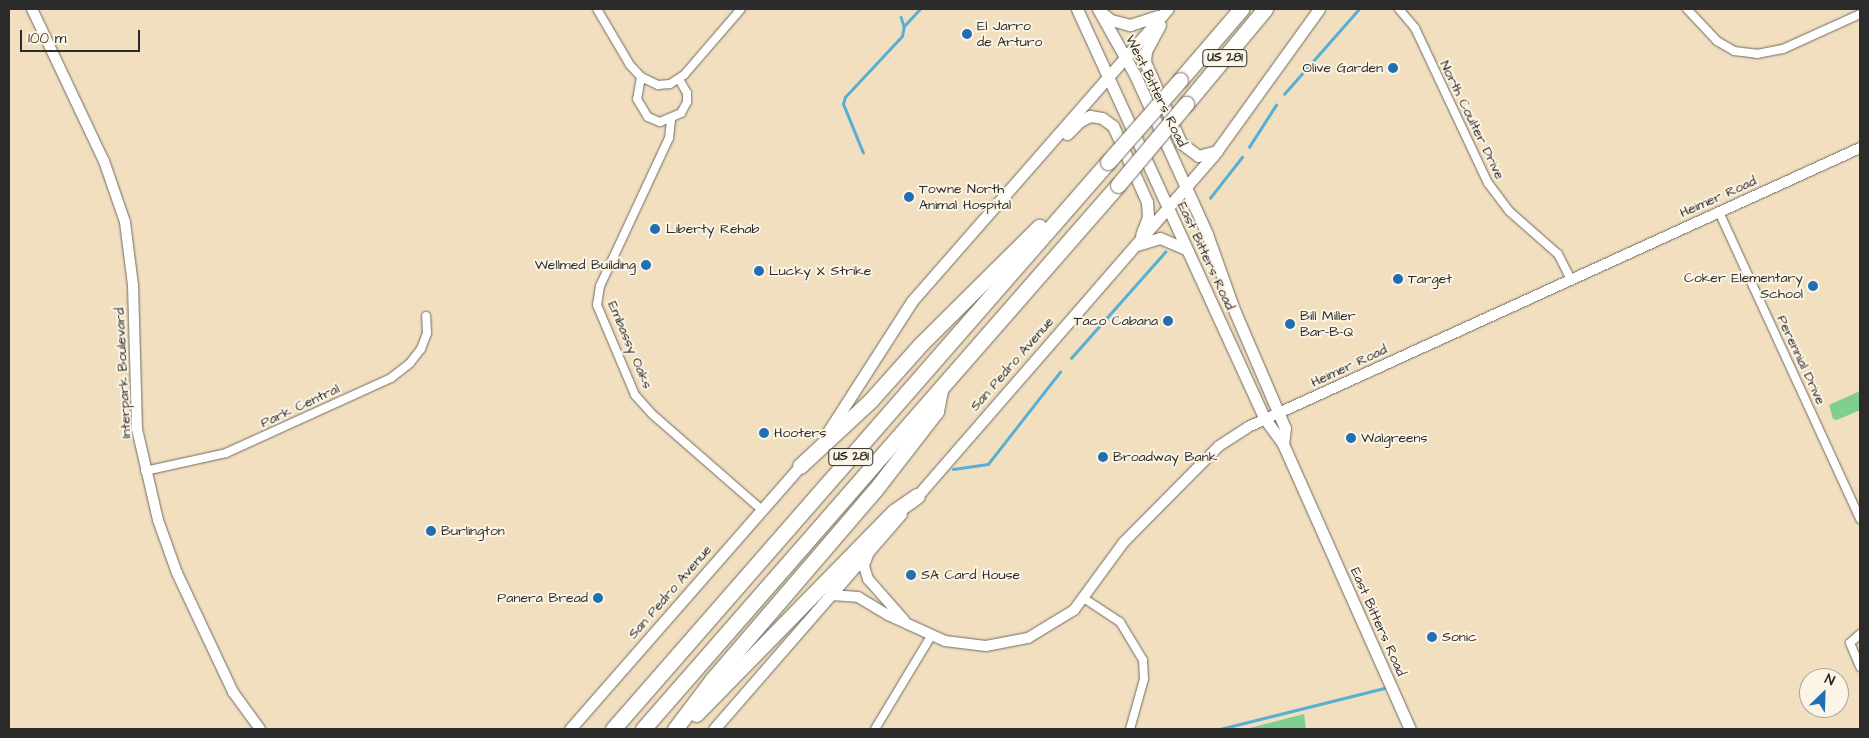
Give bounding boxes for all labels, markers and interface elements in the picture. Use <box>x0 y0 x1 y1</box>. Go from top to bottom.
place label: El Jarro de Arturo <box>977 18 1042 50</box>
scale bar <box>22 20 142 52</box>
text: 100 m <box>28 28 67 49</box>
marker: El Jarro de Arturo <box>961 28 973 40</box>
street label: West Bitters Road <box>1122 32 1190 150</box>
road number: US 281 <box>1201 48 1249 68</box>
street label: North Coulter Drive <box>1436 58 1508 182</box>
place label: Olive Garden <box>1303 60 1383 76</box>
marker: Olive Garden <box>1387 62 1399 74</box>
street label: Heimer Road <box>1677 173 1759 221</box>
place label: Towne North Animal Hospital <box>919 181 1011 213</box>
marker: Towne North Animal Hospital <box>903 191 915 203</box>
street label: East Bitters Road <box>1174 199 1238 313</box>
place label: Liberty Rehab <box>666 221 759 237</box>
marker: Liberty Rehab <box>648 222 662 236</box>
place label: Wellmed Building <box>535 257 636 273</box>
marker: Wellmed Building <box>640 259 652 271</box>
place label: Lucky X Strike <box>769 263 871 279</box>
marker: Lucky X Strike <box>753 265 765 277</box>
place label: Coker Elementary School <box>1684 270 1803 302</box>
place label: Target <box>1408 271 1452 287</box>
marker: Target <box>1392 273 1404 285</box>
marker: Coker Elementary School <box>1807 280 1819 292</box>
street label: Embassy Oaks <box>604 299 656 391</box>
street label: Interpark Boulevard <box>111 307 135 439</box>
place label: Bill Miller Bar-B-Q <box>1300 308 1355 341</box>
place label: Taco Cabana <box>1074 313 1158 329</box>
street label: Perennial Drive <box>1773 313 1829 407</box>
street label: San Pedro Avenue <box>967 314 1057 414</box>
marker: Taco Cabana <box>1162 315 1174 327</box>
marker: Bill Miller Bar-B-Q <box>1284 318 1296 330</box>
street label: Heimer Road <box>1308 341 1390 391</box>
street label: Park Central <box>258 380 342 432</box>
place label: Hooters <box>774 425 826 441</box>
marker: Hooters <box>758 427 770 439</box>
place label: Walgreens <box>1361 430 1428 446</box>
marker: Walgreens <box>1345 432 1357 444</box>
road number: US 281 <box>827 448 875 467</box>
place label: Broadway Bank <box>1113 449 1217 465</box>
marker: Broadway Bank <box>1097 451 1109 463</box>
place label: Burlington <box>441 523 505 539</box>
marker: Burlington <box>425 525 437 537</box>
street label: San Pedro Avenue <box>625 542 715 642</box>
street label: East Bitters Road <box>1346 565 1410 679</box>
place label: SA Card House <box>921 567 1020 583</box>
marker: SA Card House <box>905 569 917 581</box>
place label: Panera Bread <box>497 590 588 606</box>
marker: Panera Bread <box>592 592 604 604</box>
place label: Sonic <box>1442 629 1477 645</box>
marker: Sonic <box>1426 631 1438 643</box>
north arrow <box>1799 668 1849 718</box>
text: N <box>1822 669 1838 691</box>

